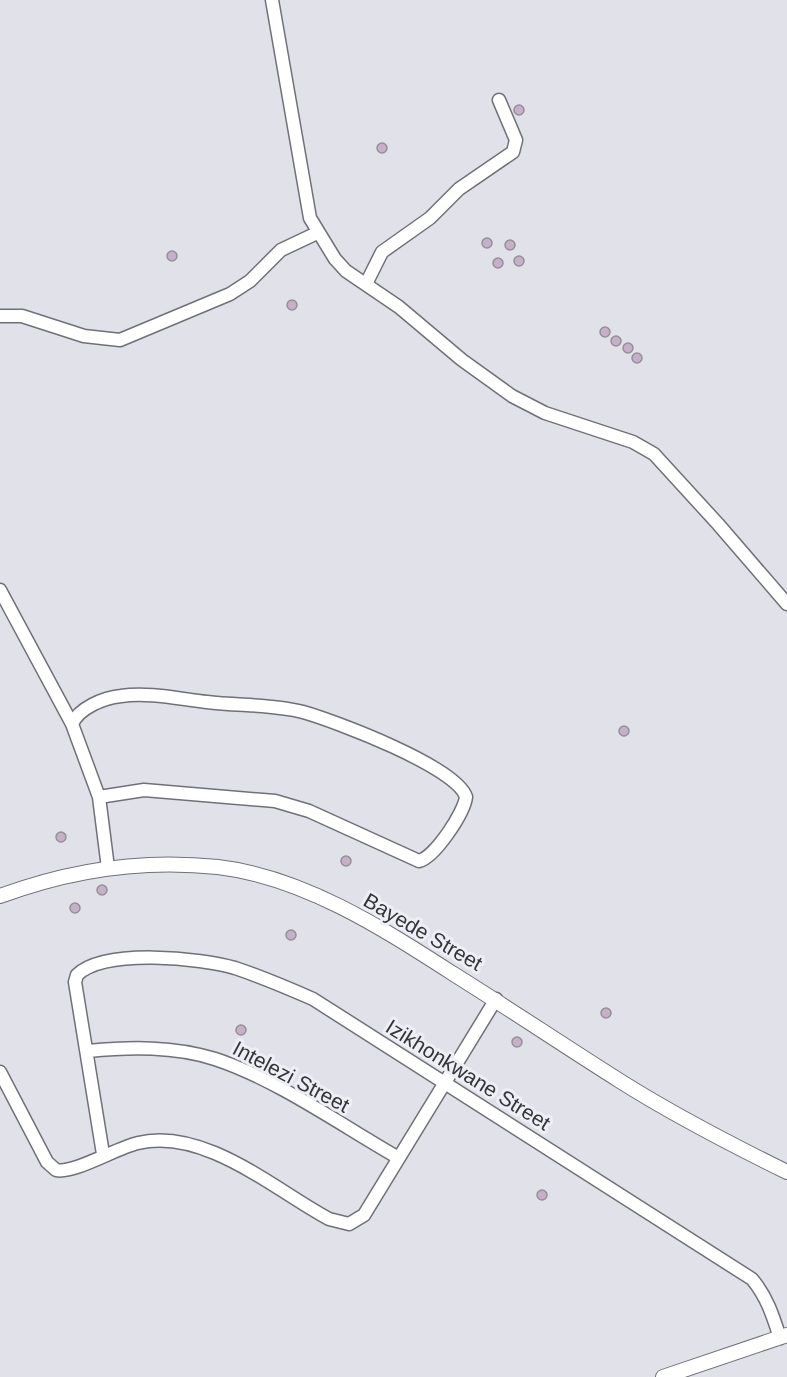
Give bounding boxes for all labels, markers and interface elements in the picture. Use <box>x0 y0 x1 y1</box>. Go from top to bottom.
street label: Bayede Street <box>360 888 487 975</box>
street label: Izikhonkwane Street <box>382 1015 555 1135</box>
street label: Intelezi Street <box>229 1036 353 1117</box>

